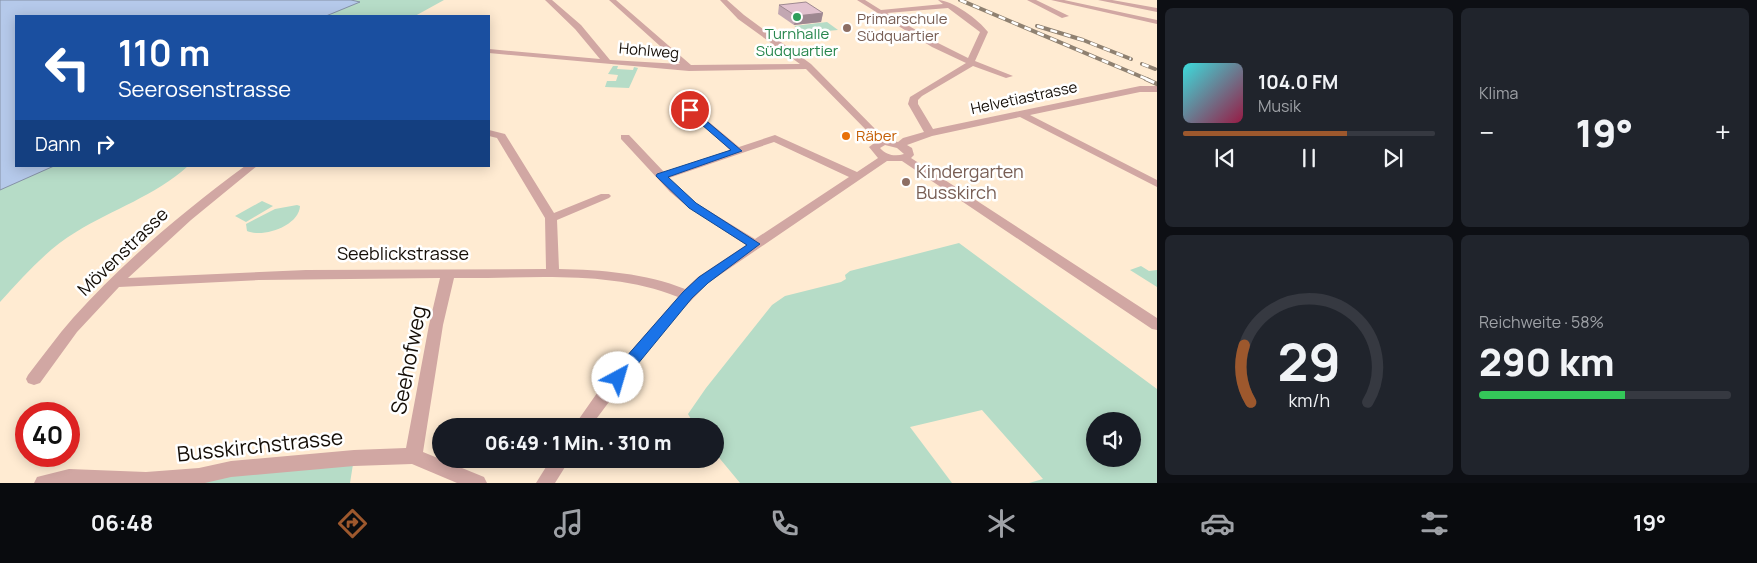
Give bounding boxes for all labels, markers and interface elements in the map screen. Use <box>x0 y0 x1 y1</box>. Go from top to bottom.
place label: Primarschule Südquartier <box>857 8 948 46</box>
marker: Turnhalle Südquartier <box>791 11 803 23</box>
marker: Primarschule Südquartier <box>841 22 853 34</box>
place label: Turnhalle Südquartier <box>756 23 839 61</box>
text: 110 m <box>118 29 210 77</box>
icon: left <box>35 35 100 100</box>
street label: Hohlweg <box>618 37 680 64</box>
text: 104.0 FM <box>1258 69 1338 95</box>
text: Seerosenstrasse <box>118 74 291 104</box>
street label: Helvetiastrasse <box>969 76 1079 119</box>
text: Klima <box>1479 82 1518 104</box>
pin <box>669 89 711 131</box>
text: Musik <box>1258 95 1301 117</box>
icon: arrive <box>676 96 704 124</box>
text: 19° <box>1575 106 1633 158</box>
text: − <box>1479 113 1494 151</box>
text: + <box>1715 113 1731 151</box>
place label: Räber <box>856 125 897 146</box>
icon: right <box>91 130 119 158</box>
marker: Räber <box>840 130 852 142</box>
text: Dann <box>35 131 81 157</box>
icon: previous <box>1211 144 1239 172</box>
icon: pause <box>1295 144 1323 172</box>
icon: next <box>1379 144 1407 172</box>
place label: Kindergarten Busskirch <box>916 159 1024 204</box>
marker: Kindergarten Busskirch <box>900 176 912 188</box>
street label: Mövenstrasse <box>72 202 173 301</box>
street label: Seeblickstrasse <box>337 241 469 265</box>
street label: Seehofweg <box>384 303 432 417</box>
text: Reichweite · 58% <box>1479 311 1604 333</box>
text: 29 <box>1277 326 1341 397</box>
text: 290 km <box>1479 335 1615 387</box>
position arrow <box>591 351 643 403</box>
text: km/h <box>1288 388 1330 412</box>
speed limit sign: 40 <box>15 402 80 467</box>
map controls <box>1086 412 1141 467</box>
button: sound <box>1086 412 1141 467</box>
street label: Busskirchstrasse <box>176 422 344 468</box>
text: 06:49 · 1 Min. · 310 m <box>485 430 671 456</box>
icon: directions <box>335 506 370 541</box>
icon: music <box>551 506 586 541</box>
icon: phone <box>767 506 802 541</box>
icon: climate <box>984 506 1019 541</box>
icon: car <box>1200 506 1235 541</box>
icon: filters <box>1417 506 1452 541</box>
text: 06:48 <box>91 508 153 538</box>
text: 19° <box>1633 508 1666 538</box>

